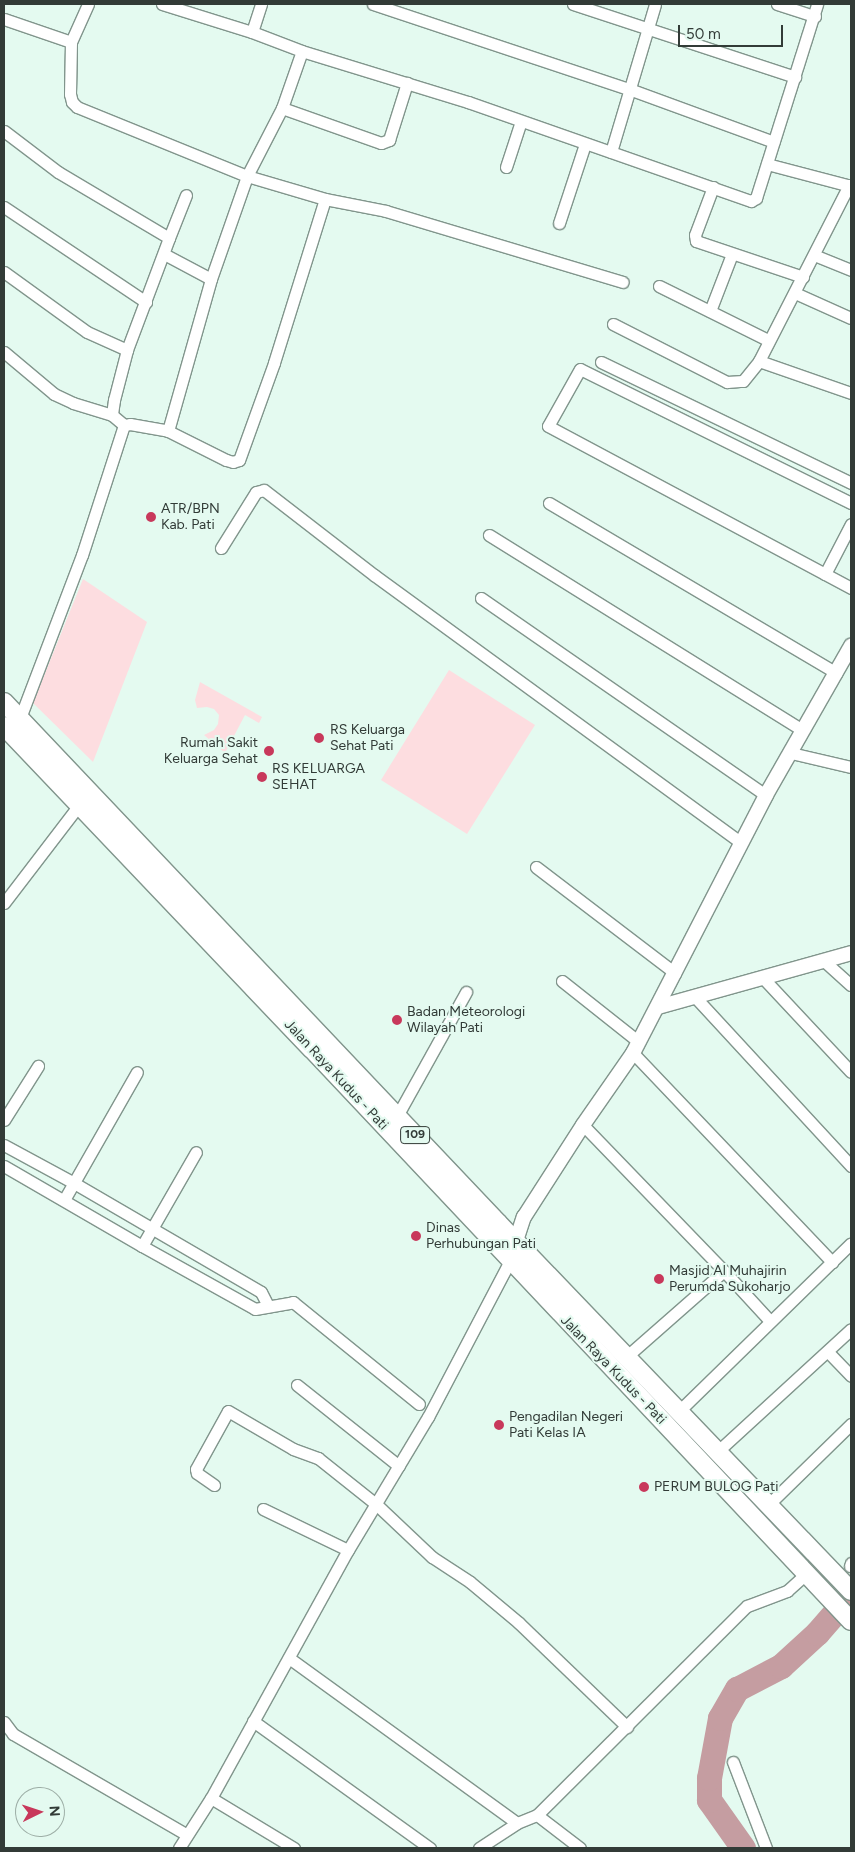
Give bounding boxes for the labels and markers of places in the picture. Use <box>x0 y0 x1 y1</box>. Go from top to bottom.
place label: ATR/BPN Kab. Pati <box>161 501 220 534</box>
marker: ATR/BPN Kab. Pati <box>145 511 157 523</box>
place label: RS Keluarga Sehat Pati <box>330 722 405 754</box>
marker: RS Keluarga Sehat Pati <box>312 731 326 745</box>
place label: Rumah Sakit Keluarga Sehat <box>164 735 258 768</box>
marker: Rumah Sakit Keluarga Sehat <box>262 744 276 758</box>
place label: RS KELUARGA SEHAT <box>272 761 365 794</box>
marker: RS KELUARGA SEHAT <box>256 771 268 783</box>
place label: Badan Meteorologi Wilayah Pati <box>407 1004 525 1036</box>
marker: Badan Meteorologi Wilayah Pati <box>391 1014 403 1026</box>
place label: Dinas Perhubungan Pati <box>426 1220 536 1252</box>
marker: Dinas Perhubungan Pati <box>410 1230 422 1242</box>
place label: Masjid Al Muhajirin Perumda Sukoharjo <box>669 1263 791 1295</box>
marker: Masjid Al Muhajirin Perumda Sukoharjo <box>653 1273 665 1285</box>
place label: Pengadilan Negeri Pati Kelas IA <box>509 1409 623 1441</box>
marker: Pengadilan Negeri Pati Kelas IA <box>493 1419 505 1431</box>
place label: PERUM BULOG Pati <box>654 1479 778 1495</box>
marker: PERUM BULOG Pati <box>638 1481 650 1493</box>

